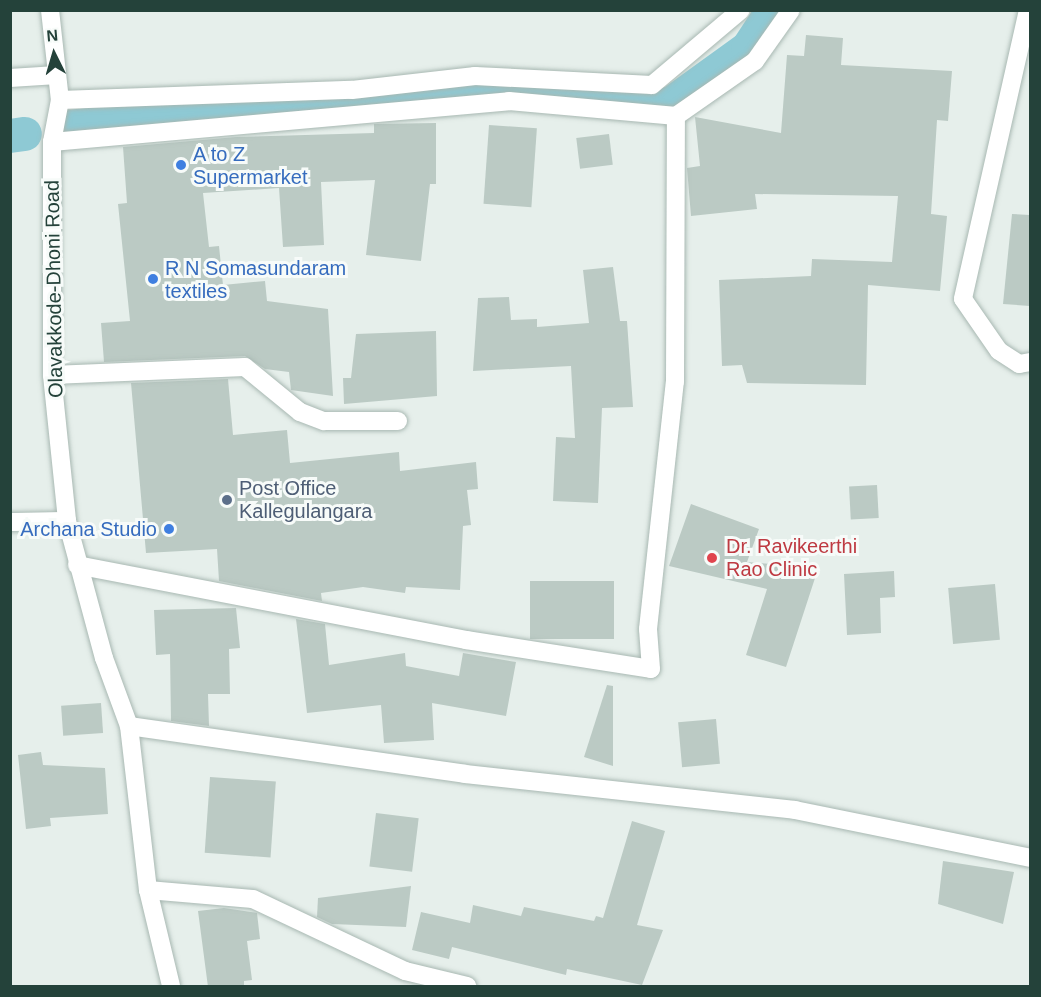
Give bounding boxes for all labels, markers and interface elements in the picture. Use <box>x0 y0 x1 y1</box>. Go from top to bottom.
north arrow <box>24 24 84 84</box>
text: N <box>46 27 59 45</box>
place label: A to Z Supermarket <box>193 142 307 189</box>
marker: A to Z Supermarket <box>174 158 188 172</box>
street label: Olavakkode-Dhoni Road <box>40 180 68 398</box>
place label: R N Somasundaram textiles <box>165 256 346 303</box>
marker: R N Somasundaram textiles <box>146 272 160 286</box>
place label: Post Office Kallegulangara <box>239 476 372 523</box>
marker: Post Office Kallegulangara <box>220 493 234 507</box>
place label: Archana Studio <box>20 517 157 541</box>
marker: Archana Studio <box>162 522 176 536</box>
place label: Dr. Ravikeerthi Rao Clinic <box>726 534 857 581</box>
marker: Dr. Ravikeerthi Rao Clinic <box>703 549 721 567</box>

